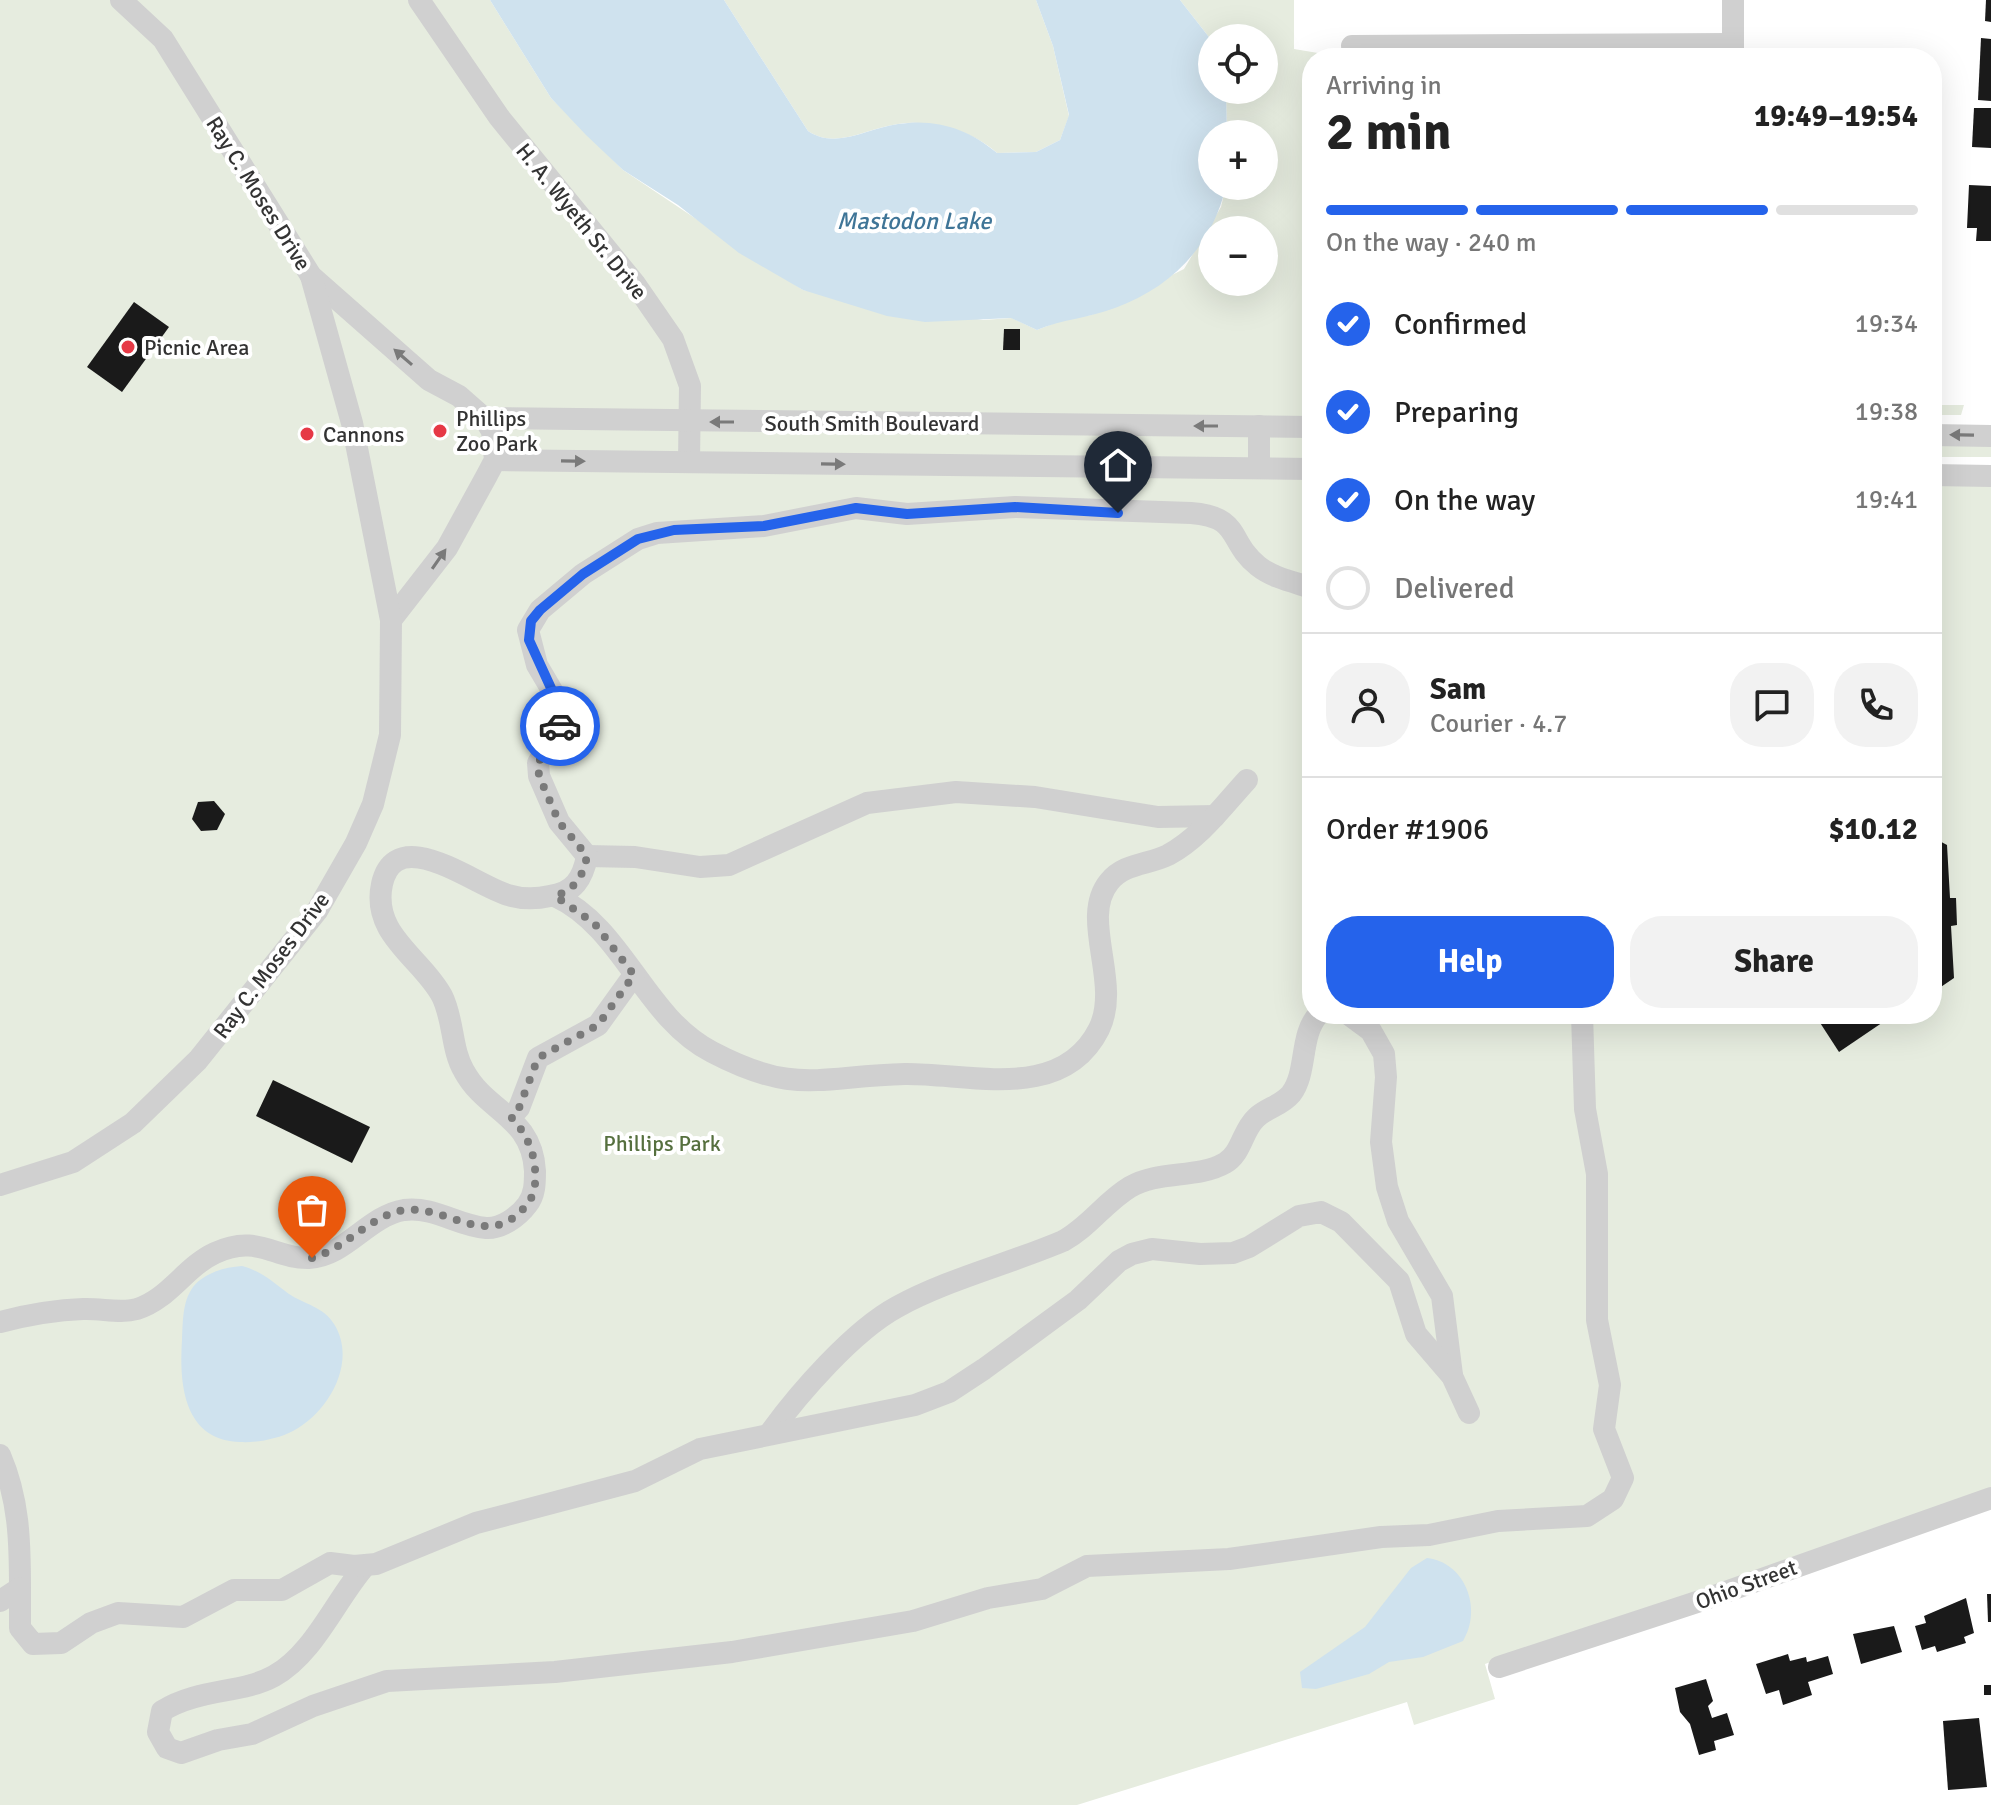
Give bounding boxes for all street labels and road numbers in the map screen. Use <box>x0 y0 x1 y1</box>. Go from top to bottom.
street label: Ray C. Moses Drive <box>200 111 317 275</box>
street label: H. A. Wyeth Sr. Drive <box>510 138 653 305</box>
street label: South Smith Boulevard <box>765 410 979 437</box>
street label: Ray C. Moses Drive <box>208 887 335 1044</box>
street label: Ohio Street <box>1692 1554 1801 1615</box>

